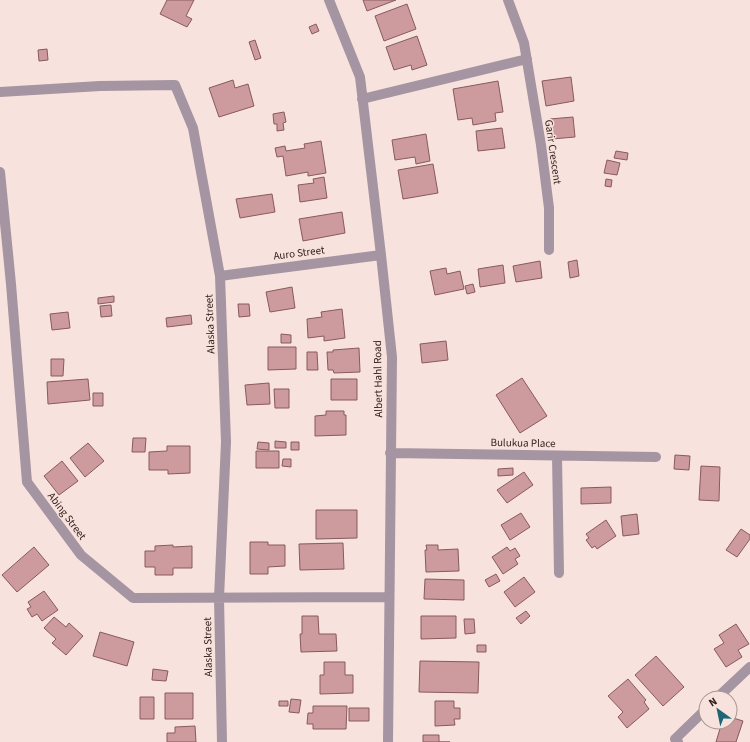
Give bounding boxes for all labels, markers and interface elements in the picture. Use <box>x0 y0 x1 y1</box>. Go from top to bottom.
street label: Garir Crescent <box>541 119 565 185</box>
street label: Auro Street <box>273 242 326 264</box>
street label: Alaska Street <box>201 294 219 354</box>
street label: Albert Hahl Road <box>370 340 386 418</box>
street label: Bulukua Place <box>490 435 556 451</box>
street label: Abing Street <box>44 489 90 543</box>
street label: Alaska Street <box>200 617 216 677</box>
north arrow <box>698 690 738 730</box>
text: N <box>706 694 720 710</box>

